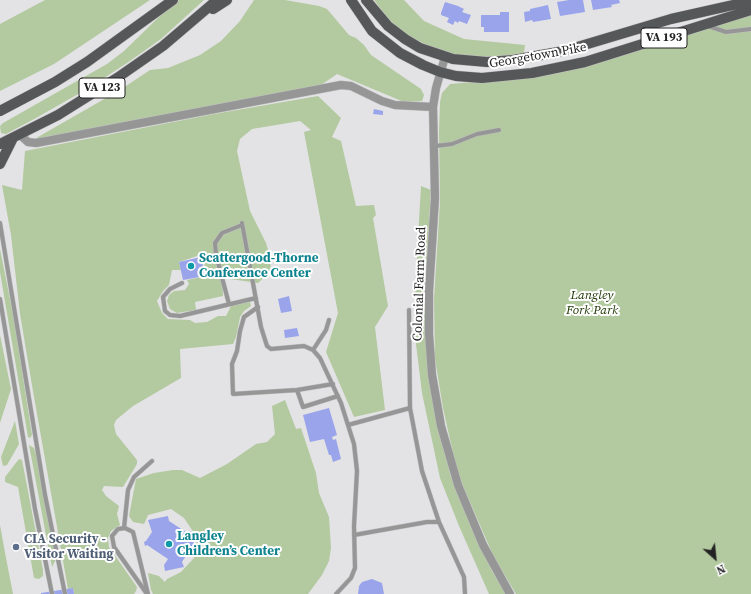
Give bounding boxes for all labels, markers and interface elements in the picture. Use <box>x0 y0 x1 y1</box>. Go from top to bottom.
road number: VA 193 <box>641 28 687 48</box>
street label: Georgetown Pike <box>488 40 588 72</box>
road number: VA 123 <box>79 78 125 98</box>
street label: Colonial Farm Road <box>410 226 430 342</box>
place label: Scattergood-Thorne Conference Center <box>199 251 319 282</box>
marker: Scattergood-Thorne Conference Center <box>186 261 196 271</box>
park label: Langley Fork Park <box>566 288 618 319</box>
place label: Langley Children’s Center <box>177 529 280 560</box>
place label: CIA Security - Visitor Waiting <box>24 532 113 563</box>
north arrow <box>695 538 735 578</box>
marker: Langley Children’s Center <box>164 539 174 549</box>
marker: CIA Security - Visitor Waiting <box>11 542 21 552</box>
text: N <box>714 561 728 578</box>

